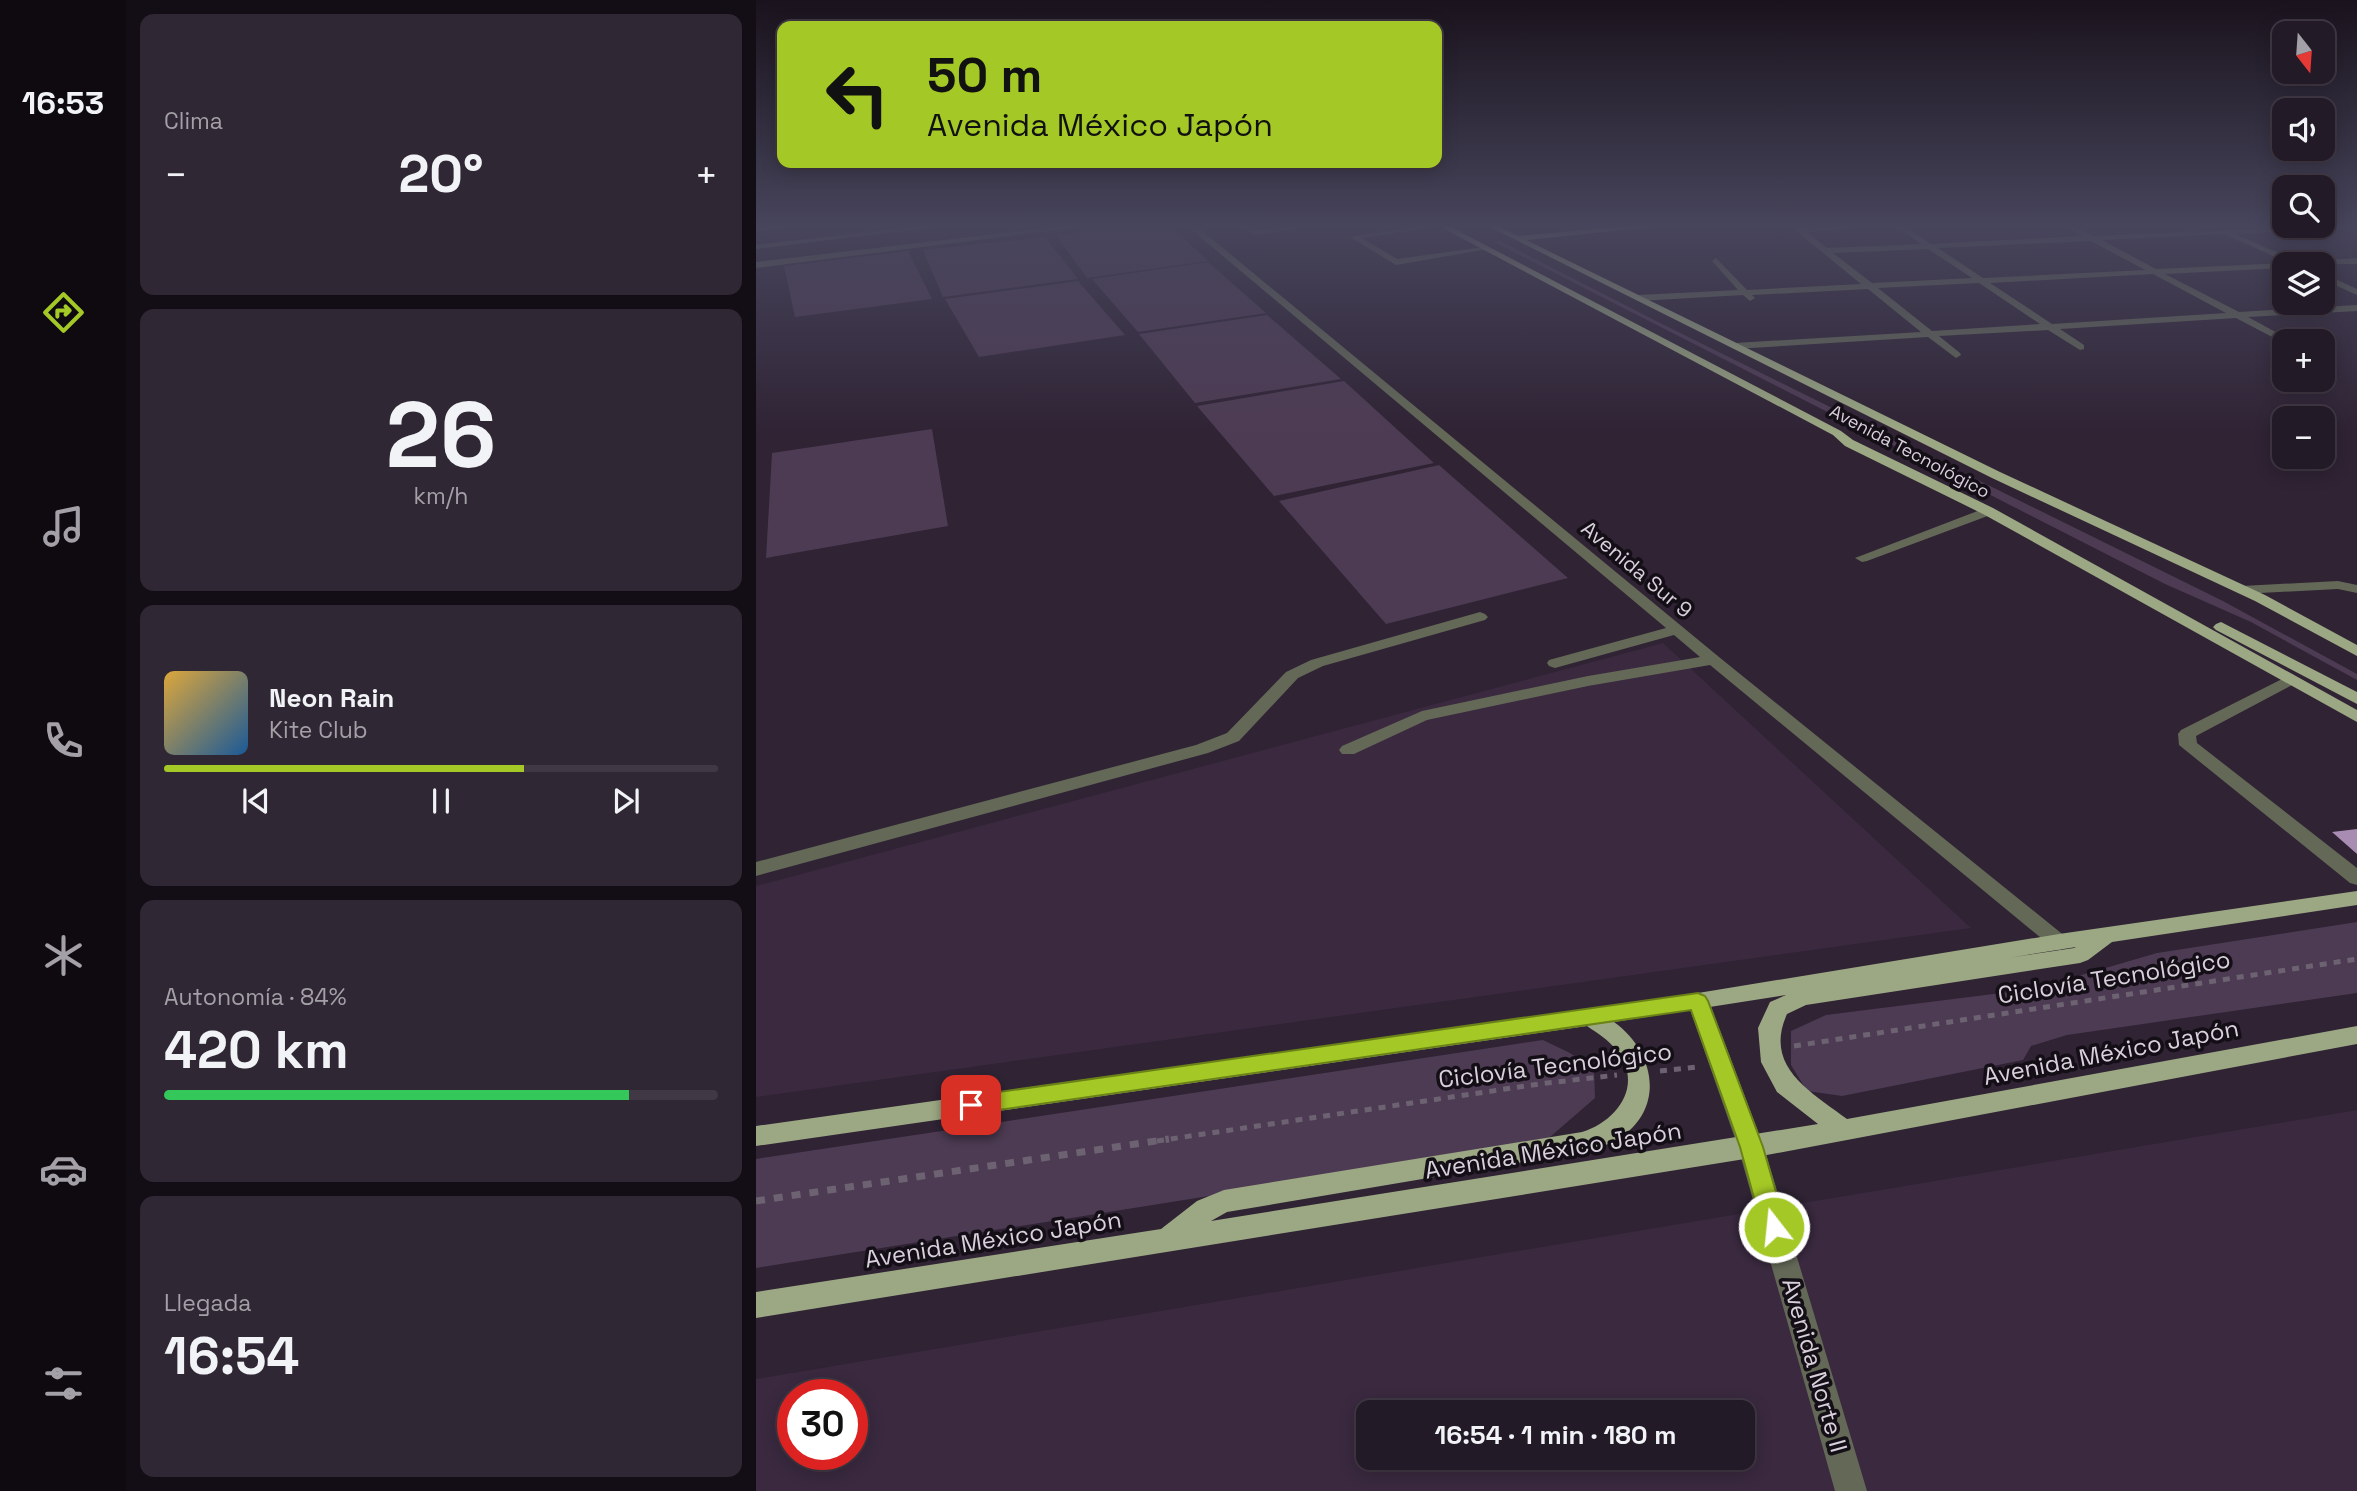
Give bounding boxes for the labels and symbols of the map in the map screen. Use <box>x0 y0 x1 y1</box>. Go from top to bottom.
north arrow <box>2272 21 2334 84</box>
street label: Avenida Tecnológico <box>1826 399 1994 503</box>
street label: Avenida Sur 9 <box>1576 515 1698 623</box>
street label: Ciclovía Tecnológico <box>1996 943 2232 1011</box>
street label: Avenida México Japón <box>1981 1012 2241 1092</box>
street label: Ciclovía Tecnológico <box>1436 1035 1674 1095</box>
pin <box>941 1075 1001 1135</box>
street label: Avenida México Japón <box>1422 1114 1684 1186</box>
position arrow <box>1737 1190 1811 1264</box>
street label: Avenida México Japón <box>862 1203 1124 1275</box>
street label: Avenida Norte II <box>1775 1274 1855 1456</box>
speed limit sign: 30 <box>777 1379 868 1470</box>

